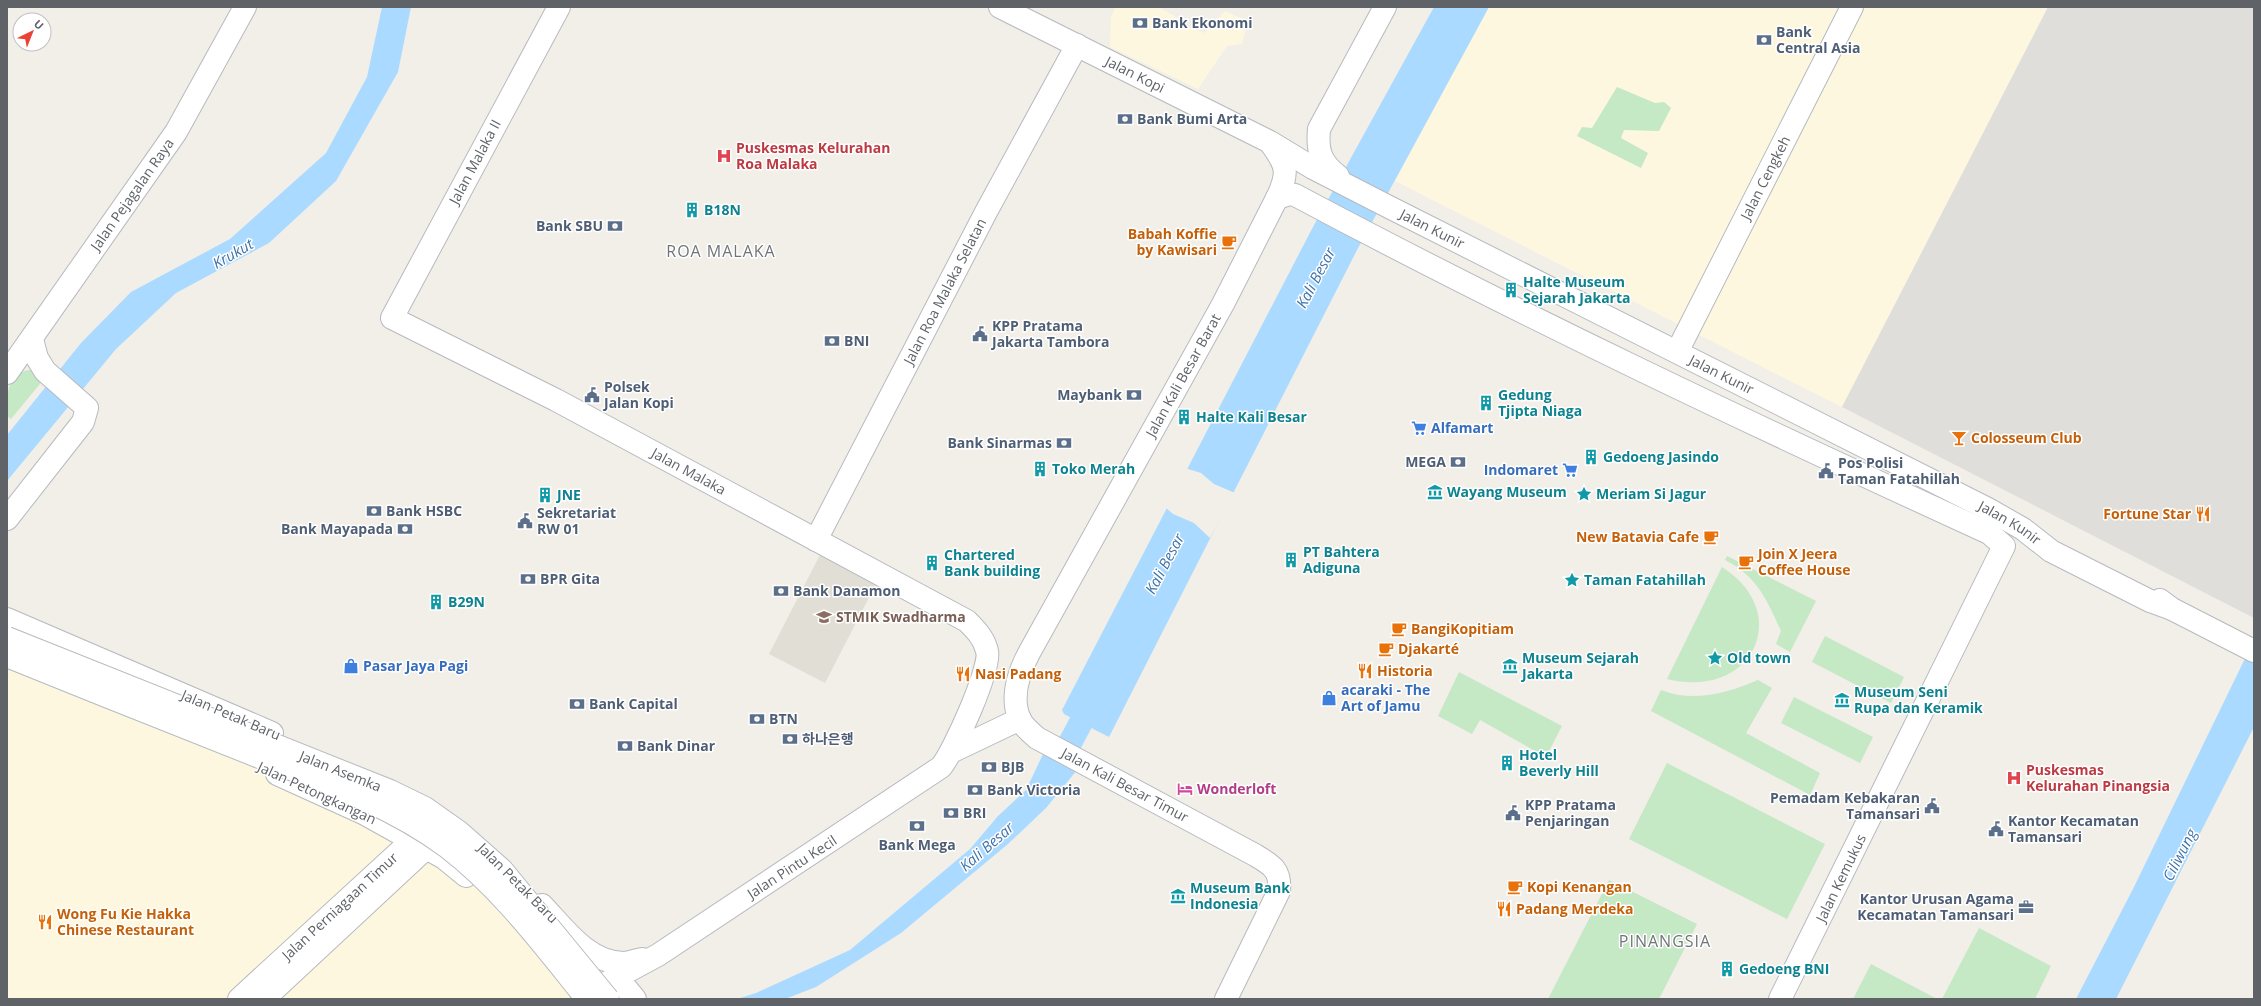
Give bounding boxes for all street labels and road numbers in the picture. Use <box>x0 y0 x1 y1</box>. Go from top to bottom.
street label: Jalan Kopi <box>1101 50 1168 97</box>
street label: Jalan Malaka II <box>443 116 505 209</box>
street label: Jalan Cengkeh <box>1735 132 1794 224</box>
street label: Jalan Pejagalan Raya <box>85 134 178 256</box>
street label: Jalan Kunir <box>1395 203 1468 253</box>
street label: Jalan Roa Malaka Selatan <box>898 215 990 369</box>
street label: Jalan Kali Besar Barat <box>1140 310 1225 442</box>
street label: Jalan Kunir <box>1684 349 1758 399</box>
street label: Jalan Malaka <box>647 442 730 499</box>
street label: Jalan Kunir <box>1974 495 2045 549</box>
street label: Jalan Petak Baru <box>177 684 284 744</box>
street label: Jalan Kali Besar Timur <box>1057 742 1192 826</box>
street label: Jalan Asemka <box>295 745 384 796</box>
street label: Jalan Petongkangan <box>253 756 380 828</box>
street label: Jalan Kemukus <box>1810 830 1870 927</box>
street label: Jalan Pintu Kecil <box>742 831 840 904</box>
street label: Jalan Petak Baru <box>473 837 563 927</box>
street label: Jalan Perniagaan Timur <box>276 848 402 965</box>

